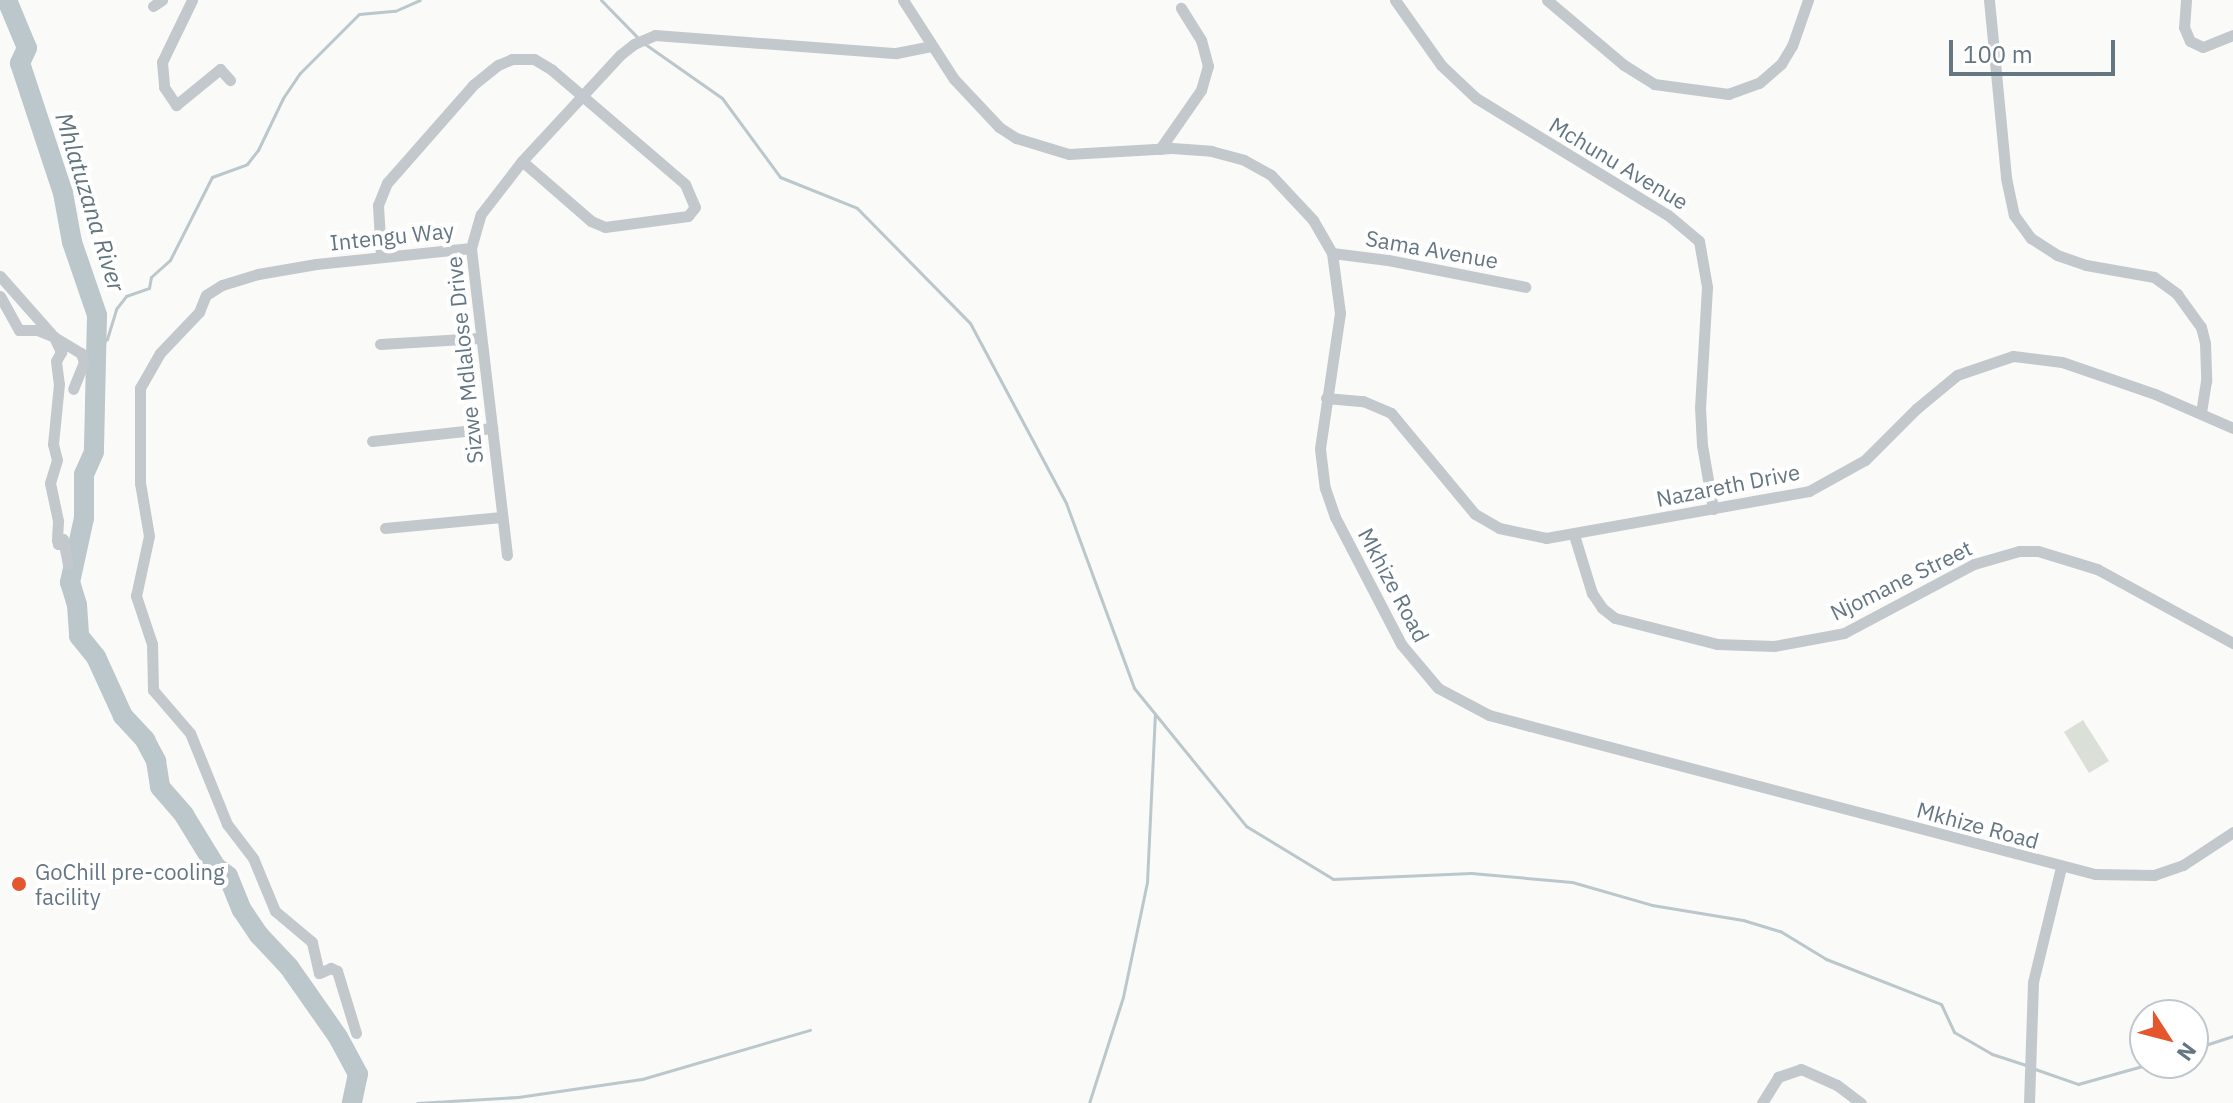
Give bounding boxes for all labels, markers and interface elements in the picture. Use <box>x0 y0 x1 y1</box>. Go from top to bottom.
scale bar <box>1953 24 2119 74</box>
text: 100 m <box>1963 38 2033 70</box>
water label: Mhlatuzana River <box>49 109 131 295</box>
street label: Mchunu Avenue <box>1545 111 1693 215</box>
street label: Intengu Way <box>329 216 455 256</box>
street label: Sama Avenue <box>1364 224 1500 274</box>
street label: Sizwe Mdlalose Drive <box>440 255 488 465</box>
street label: Nazareth Drive <box>1654 458 1802 512</box>
street label: Mkhize Road <box>1353 523 1435 647</box>
street label: Njomane Street <box>1826 534 1976 626</box>
street label: Mkhize Road <box>1914 796 2042 854</box>
place label: GoChill pre-cooling facility <box>35 858 225 910</box>
marker: GoChill pre-cooling facility <box>10 875 28 893</box>
north arrow <box>2129 999 2209 1079</box>
text: N <box>2171 1037 2204 1067</box>

